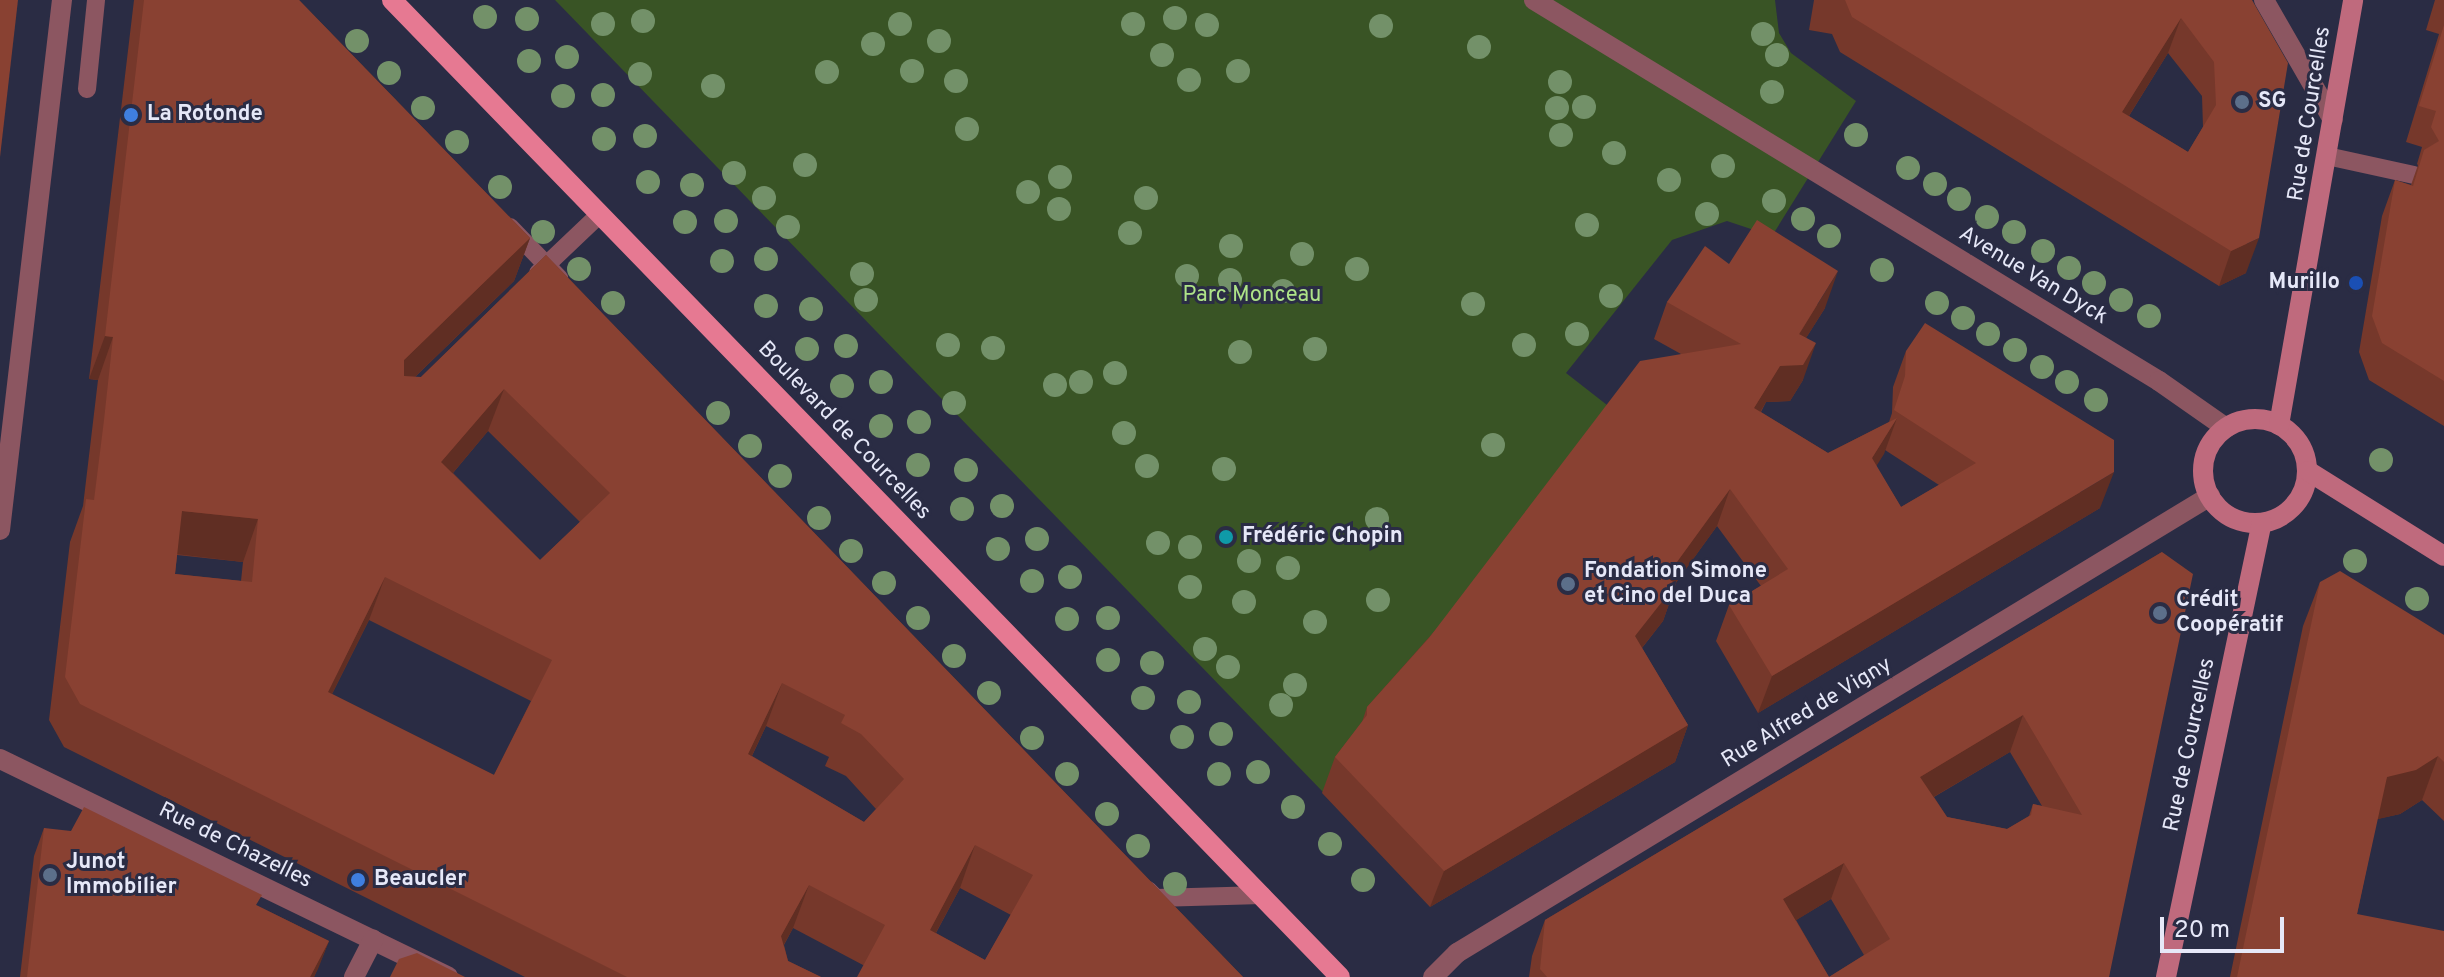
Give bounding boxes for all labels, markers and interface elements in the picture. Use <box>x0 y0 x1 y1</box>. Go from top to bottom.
street label: Rue de Courcelles <box>2283 25 2337 203</box>
place label: SG <box>2258 89 2286 115</box>
marker: SG <box>2233 93 2251 111</box>
place label: La Rotonde <box>147 102 263 128</box>
marker: La Rotonde <box>122 106 140 124</box>
street label: Avenue Van Dyck <box>1953 221 2113 331</box>
place label: Murillo <box>2269 270 2340 296</box>
marker: Murillo <box>2347 274 2365 292</box>
park label: Parc Monceau <box>1183 283 1321 309</box>
street label: Boulevard de Courcelles <box>752 336 936 526</box>
place label: Frédéric Chopin <box>1242 524 1403 550</box>
marker: Frédéric Chopin <box>1217 528 1235 546</box>
place label: Fondation Simone et Cino del Duca <box>1584 558 1767 610</box>
marker: Fondation Simone et Cino del Duca <box>1559 575 1577 593</box>
place label: Crédit Coopératif <box>2176 587 2283 638</box>
marker: Crédit Coopératif <box>2151 604 2169 622</box>
street label: Rue Alfred de Vigny <box>1717 651 1897 775</box>
street label: Rue de Courcelles <box>2159 656 2221 834</box>
street label: Rue de Chazelles <box>154 797 316 895</box>
place label: Junot Immobilier <box>66 849 177 900</box>
marker: Junot Immobilier <box>41 866 59 884</box>
place label: Beaucler <box>374 867 466 893</box>
marker: Beaucler <box>349 871 367 889</box>
scale bar <box>2164 901 2288 951</box>
text: 20 m <box>2174 916 2230 946</box>

